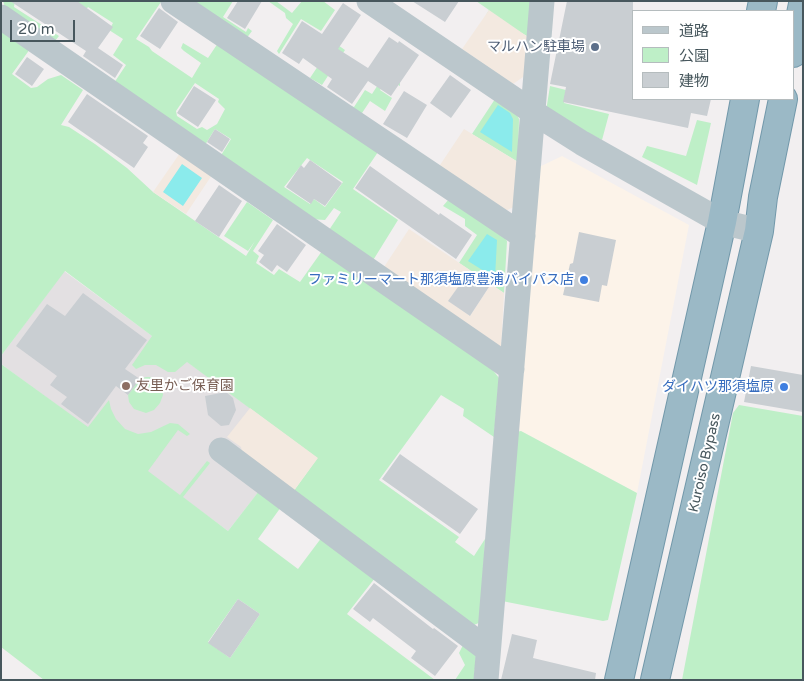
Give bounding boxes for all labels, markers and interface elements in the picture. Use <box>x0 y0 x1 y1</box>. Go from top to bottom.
scale bar <box>12 10 78 42</box>
legend <box>632 10 794 100</box>
text: 20 m <box>18 20 55 38</box>
text: 道路 <box>679 22 709 40</box>
place label: マルハン駐車場 <box>487 39 585 55</box>
marker: マルハン駐車場 <box>589 41 601 53</box>
text: 公園 <box>679 47 709 65</box>
text: 建物 <box>679 72 709 90</box>
place label: ファミリーマート那須塩原豊浦バイパス店 <box>308 272 574 288</box>
marker: ファミリーマート那須塩原豊浦バイパス店 <box>578 274 590 286</box>
place label: 友里かご保育園 <box>136 378 234 394</box>
place label: ダイハツ那須塩原 <box>662 379 774 395</box>
marker: 友里かご保育園 <box>120 380 132 392</box>
marker: ダイハツ那須塩原 <box>778 381 790 393</box>
street label: Kuroiso Bypass <box>685 412 725 514</box>

